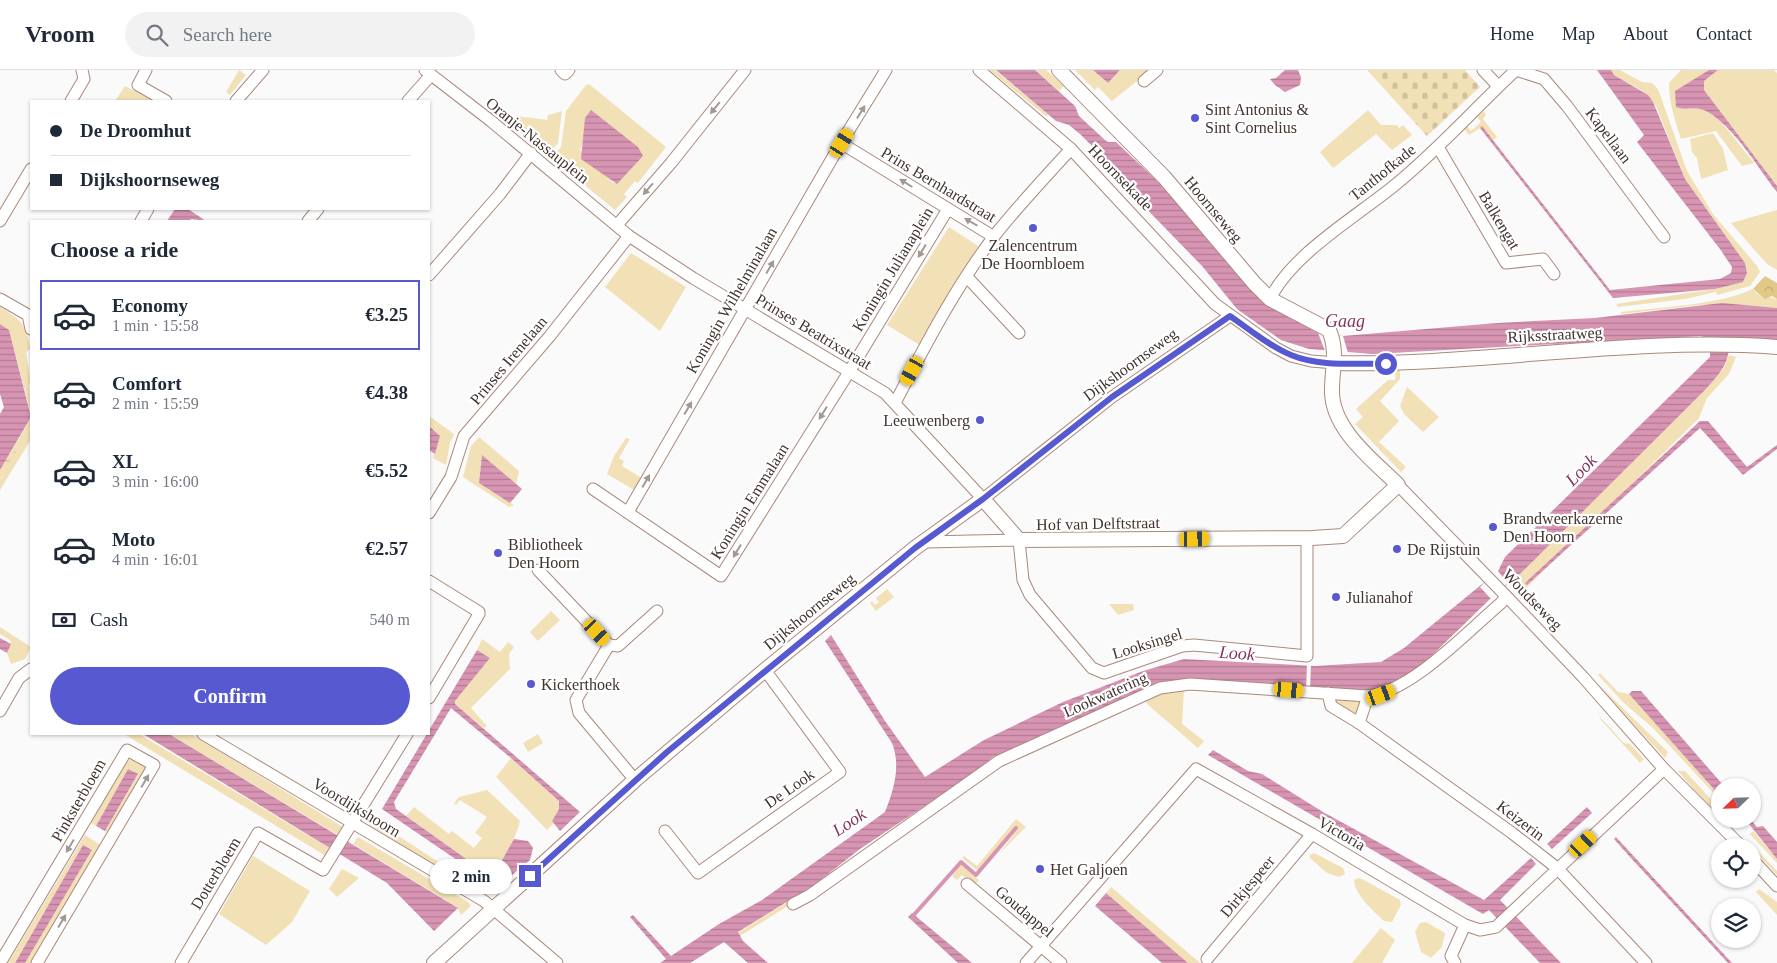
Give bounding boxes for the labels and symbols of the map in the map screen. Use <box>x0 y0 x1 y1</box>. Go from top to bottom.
street label: Oranje-Nassauplein <box>482 94 592 188</box>
one-way arrow <box>709 101 720 114</box>
place label: Sint Antonius & Sint Cornelius <box>1205 101 1310 136</box>
street label: Kapellaan <box>1581 104 1635 167</box>
one-way arrow <box>856 105 866 119</box>
marker: Sint Antonius & Sint Cornelius <box>1189 112 1201 124</box>
car <box>827 126 856 160</box>
street label: Hoornsekade <box>1085 141 1156 214</box>
street label: Tanthofkade <box>1346 141 1419 204</box>
street label: Prins Bernhardstraat <box>878 143 1000 226</box>
street label: Hoornseweg <box>1180 173 1246 246</box>
one-way arrow <box>900 178 913 188</box>
one-way arrow <box>643 182 654 195</box>
street label: Balkengat <box>1475 188 1524 253</box>
street label: Koningin Julianaplein <box>849 204 937 335</box>
one-way arrow <box>964 218 978 227</box>
marker: Zalencentrum De Hoornbloem <box>1027 222 1039 234</box>
street label: Koningin Wilhelminalaan <box>683 224 781 377</box>
place label: Zalencentrum De Hoornbloem <box>981 237 1085 272</box>
one-way arrow <box>918 244 927 257</box>
one-way arrow <box>765 260 774 274</box>
street label: Prinses Beatrixstraat <box>753 290 875 373</box>
water label: Gaag <box>1325 311 1365 331</box>
street label: Prinses Irenelaan <box>467 313 550 408</box>
street label: Rijksstraatweg <box>1507 324 1603 346</box>
street label: Dijkshoornseweg <box>1080 325 1181 405</box>
route start <box>1375 353 1397 375</box>
car <box>898 354 925 388</box>
one-way arrow <box>684 401 693 414</box>
one-way arrow <box>819 407 828 420</box>
place label: Leeuwenberg <box>883 412 970 430</box>
marker: Leeuwenberg <box>974 414 986 426</box>
street label: Koningin Emmalaan <box>707 440 793 563</box>
water label: Look <box>1561 449 1601 491</box>
one-way arrow <box>642 474 650 488</box>
place label: Brandweerkazerne Den Hoorn <box>1503 510 1623 545</box>
street label: Hof van Delftstraat <box>1036 514 1160 533</box>
marker: Brandweerkazerne Den Hoorn <box>1487 521 1499 533</box>
car <box>1179 531 1210 547</box>
place label: Bibliotheek Den Hoorn <box>508 536 583 571</box>
place label: De Rijstuin <box>1407 541 1480 559</box>
marker: De Rijstuin <box>1391 543 1403 555</box>
one-way arrow <box>732 544 742 558</box>
marker: Bibliotheek Den Hoorn <box>492 547 504 559</box>
street label: Woudseweg <box>1499 565 1566 634</box>
street label: Dijkshoornseweg <box>760 570 859 654</box>
place label: Julianahof <box>1346 589 1413 606</box>
marker: Julianahof <box>1330 591 1342 603</box>
car <box>581 616 612 648</box>
street label: Looksingel <box>1110 625 1185 663</box>
water label: Look <box>1217 642 1257 664</box>
street label: Lookwatering <box>1061 668 1150 721</box>
place label: Kickerthoek <box>541 676 620 693</box>
marker: Kickerthoek <box>525 678 537 690</box>
car <box>1273 681 1304 699</box>
car <box>1364 683 1397 707</box>
street label: Pinksterbloem <box>48 755 109 845</box>
street label: De Look <box>761 765 817 812</box>
one-way arrow <box>140 775 149 788</box>
street label: Voordijkshoorn <box>309 775 404 841</box>
north arrow <box>1711 778 1761 828</box>
street label: Keizerin <box>1494 797 1548 844</box>
water label: Look <box>828 803 870 841</box>
street label: Victoria <box>1315 813 1368 854</box>
car <box>1566 828 1599 860</box>
street label: Dotterbloem <box>187 834 244 912</box>
one-way arrow <box>66 840 75 853</box>
street label: Dirkjespeer <box>1217 852 1279 921</box>
callout: 2 min <box>430 858 512 894</box>
place label: Het Galjoen <box>1050 861 1128 879</box>
marker: Het Galjoen <box>1034 863 1046 875</box>
route end <box>519 865 541 887</box>
street label: Goudappel <box>992 882 1057 942</box>
one-way arrow <box>57 915 66 928</box>

